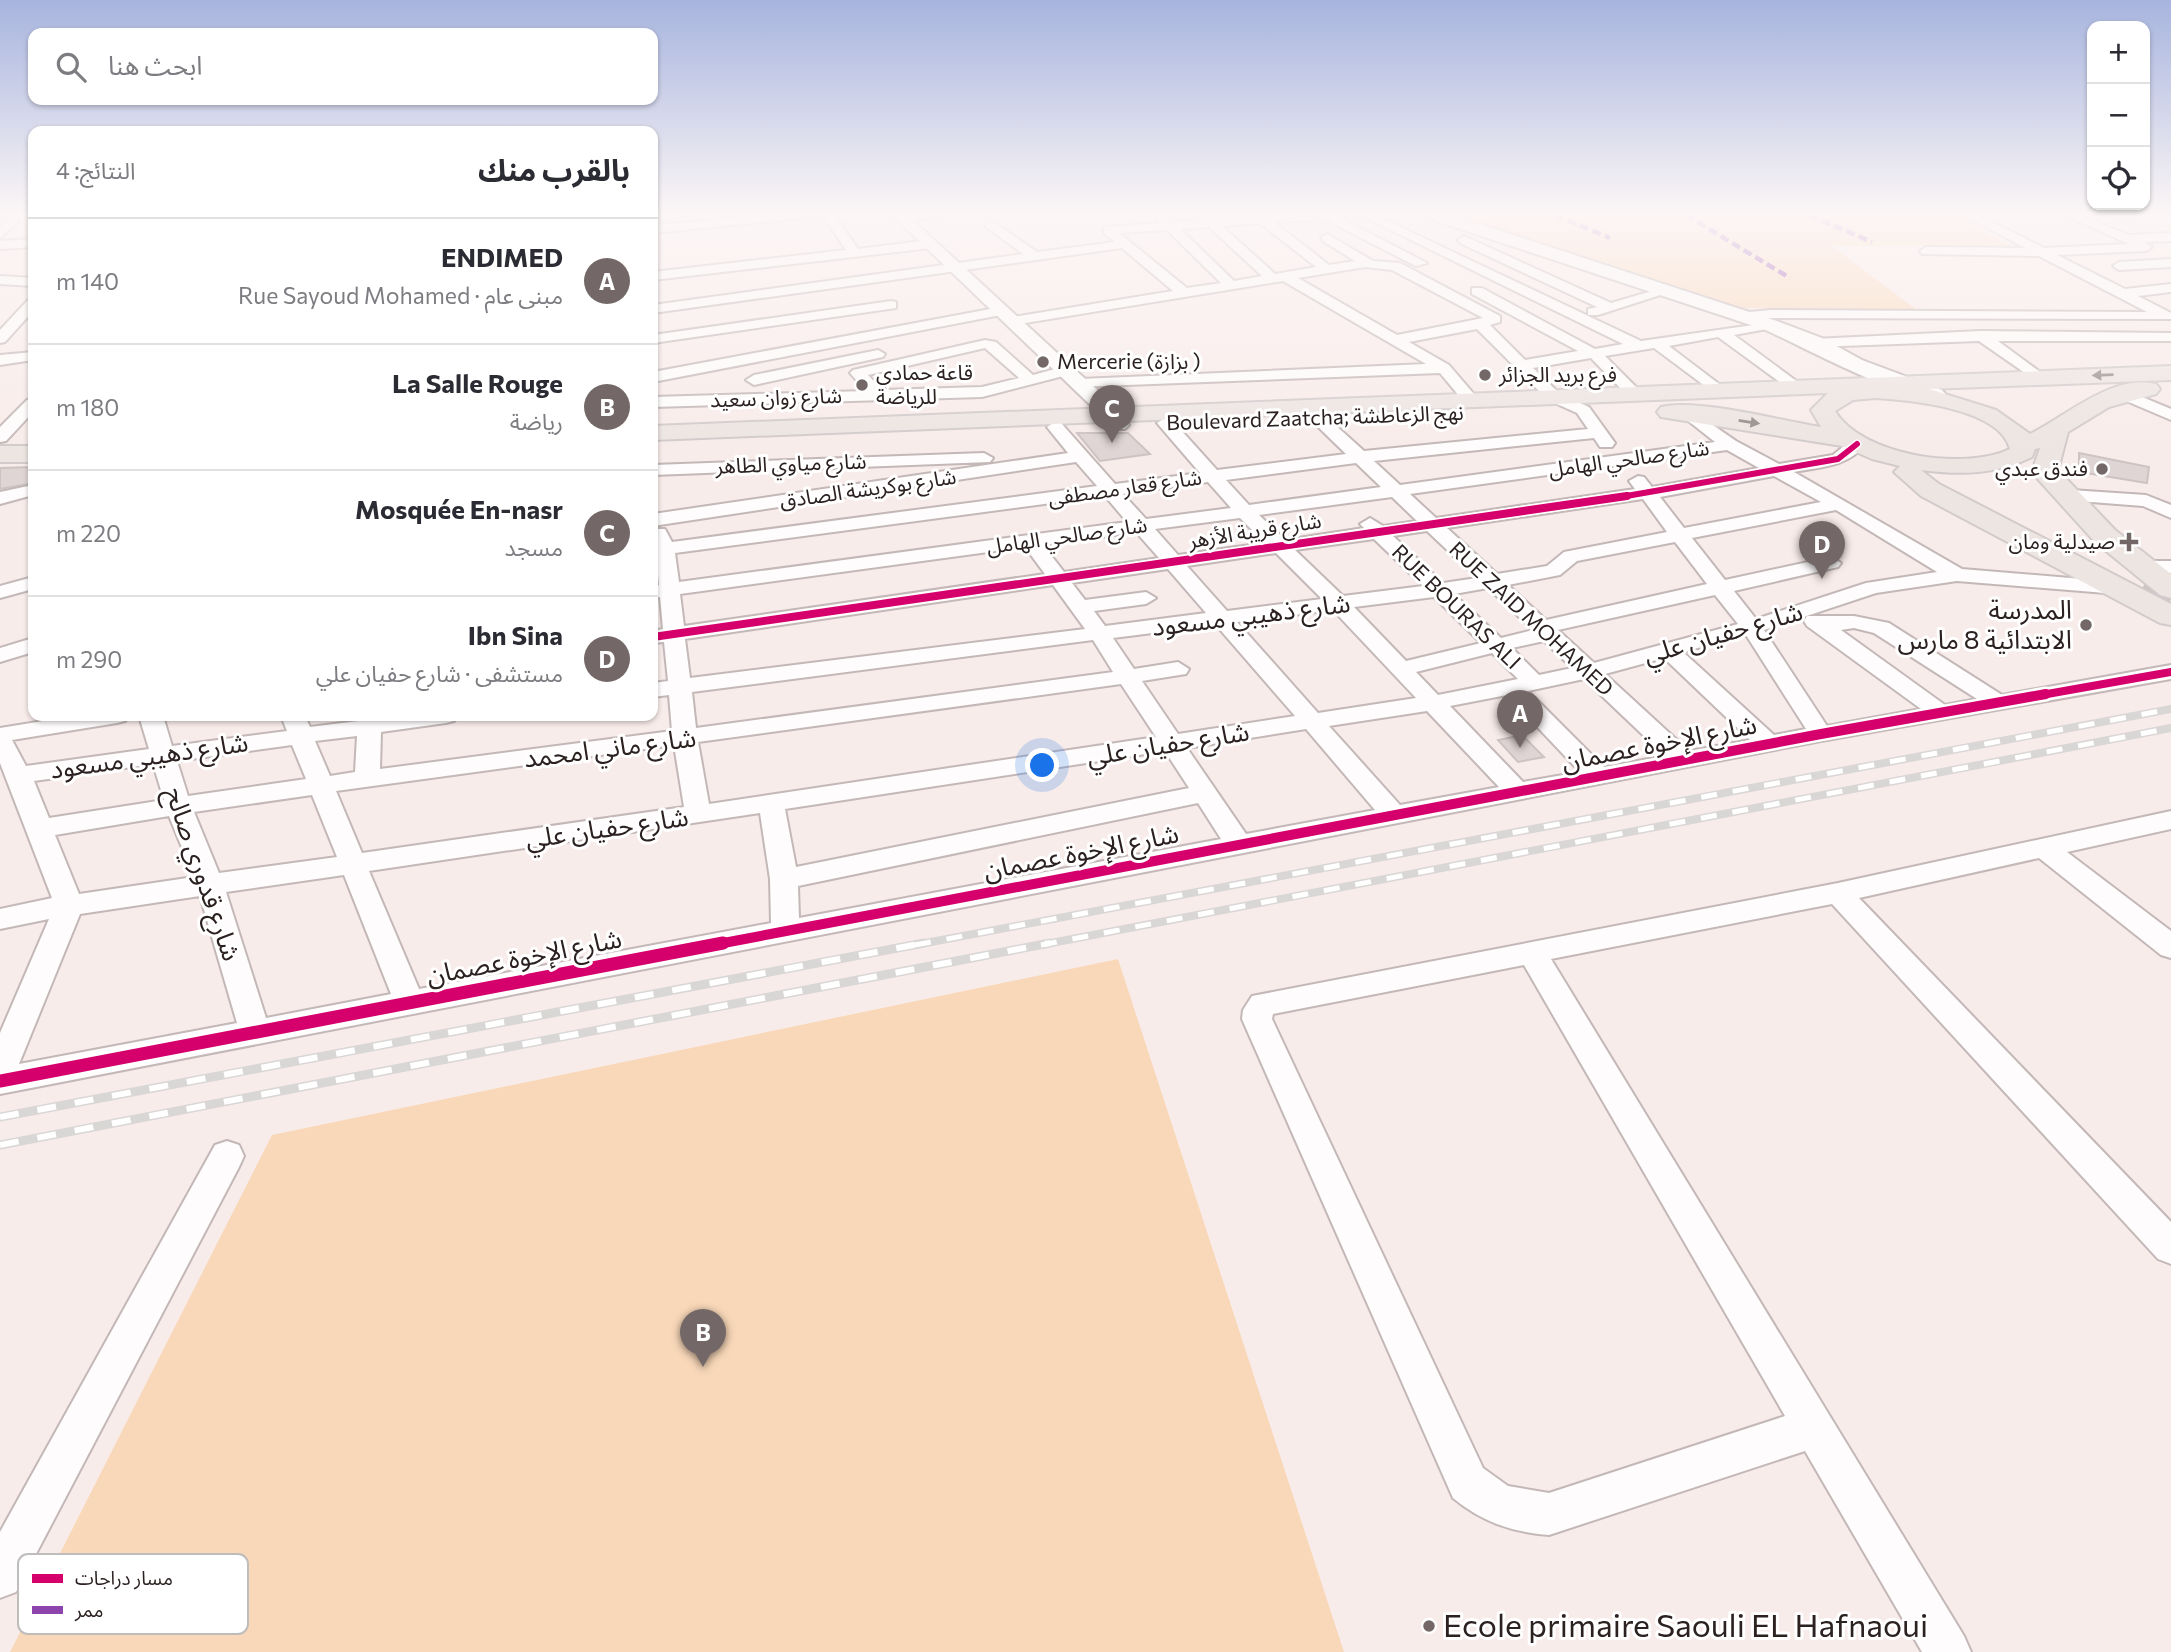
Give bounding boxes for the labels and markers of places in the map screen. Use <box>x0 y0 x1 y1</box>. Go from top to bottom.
place label: Mercerie (بزازة ) <box>1057 348 1201 374</box>
marker: Mercerie (بزازة ) <box>1035 354 1051 370</box>
place label: قاعة حمادي للرياضة <box>876 359 973 409</box>
place label: فرع بريد الجزائر <box>1498 361 1617 390</box>
marker: فرع بريد الجزائر <box>1477 367 1493 383</box>
marker: قاعة حمادي للرياضة <box>854 377 870 393</box>
pin: C <box>1089 385 1135 443</box>
place label: فندق عبدي <box>1995 455 2088 485</box>
marker: فندق عبدي <box>2094 461 2110 477</box>
pin: D <box>1799 521 1845 579</box>
place label: صيدلية ومان <box>2009 528 2115 554</box>
marker: صيدلية ومان <box>2121 534 2137 550</box>
place label: المدرسة الابتدائية 8 مارس <box>1897 593 2072 655</box>
marker: المدرسة الابتدائية 8 مارس <box>2078 617 2094 633</box>
pin: A <box>1497 690 1543 748</box>
pin: B <box>680 1309 726 1367</box>
place label: Ecole primaire Saouli EL Hafnaoui <box>1443 1604 1928 1644</box>
marker: Ecole primaire Saouli EL Hafnaoui <box>1421 1618 1437 1634</box>

